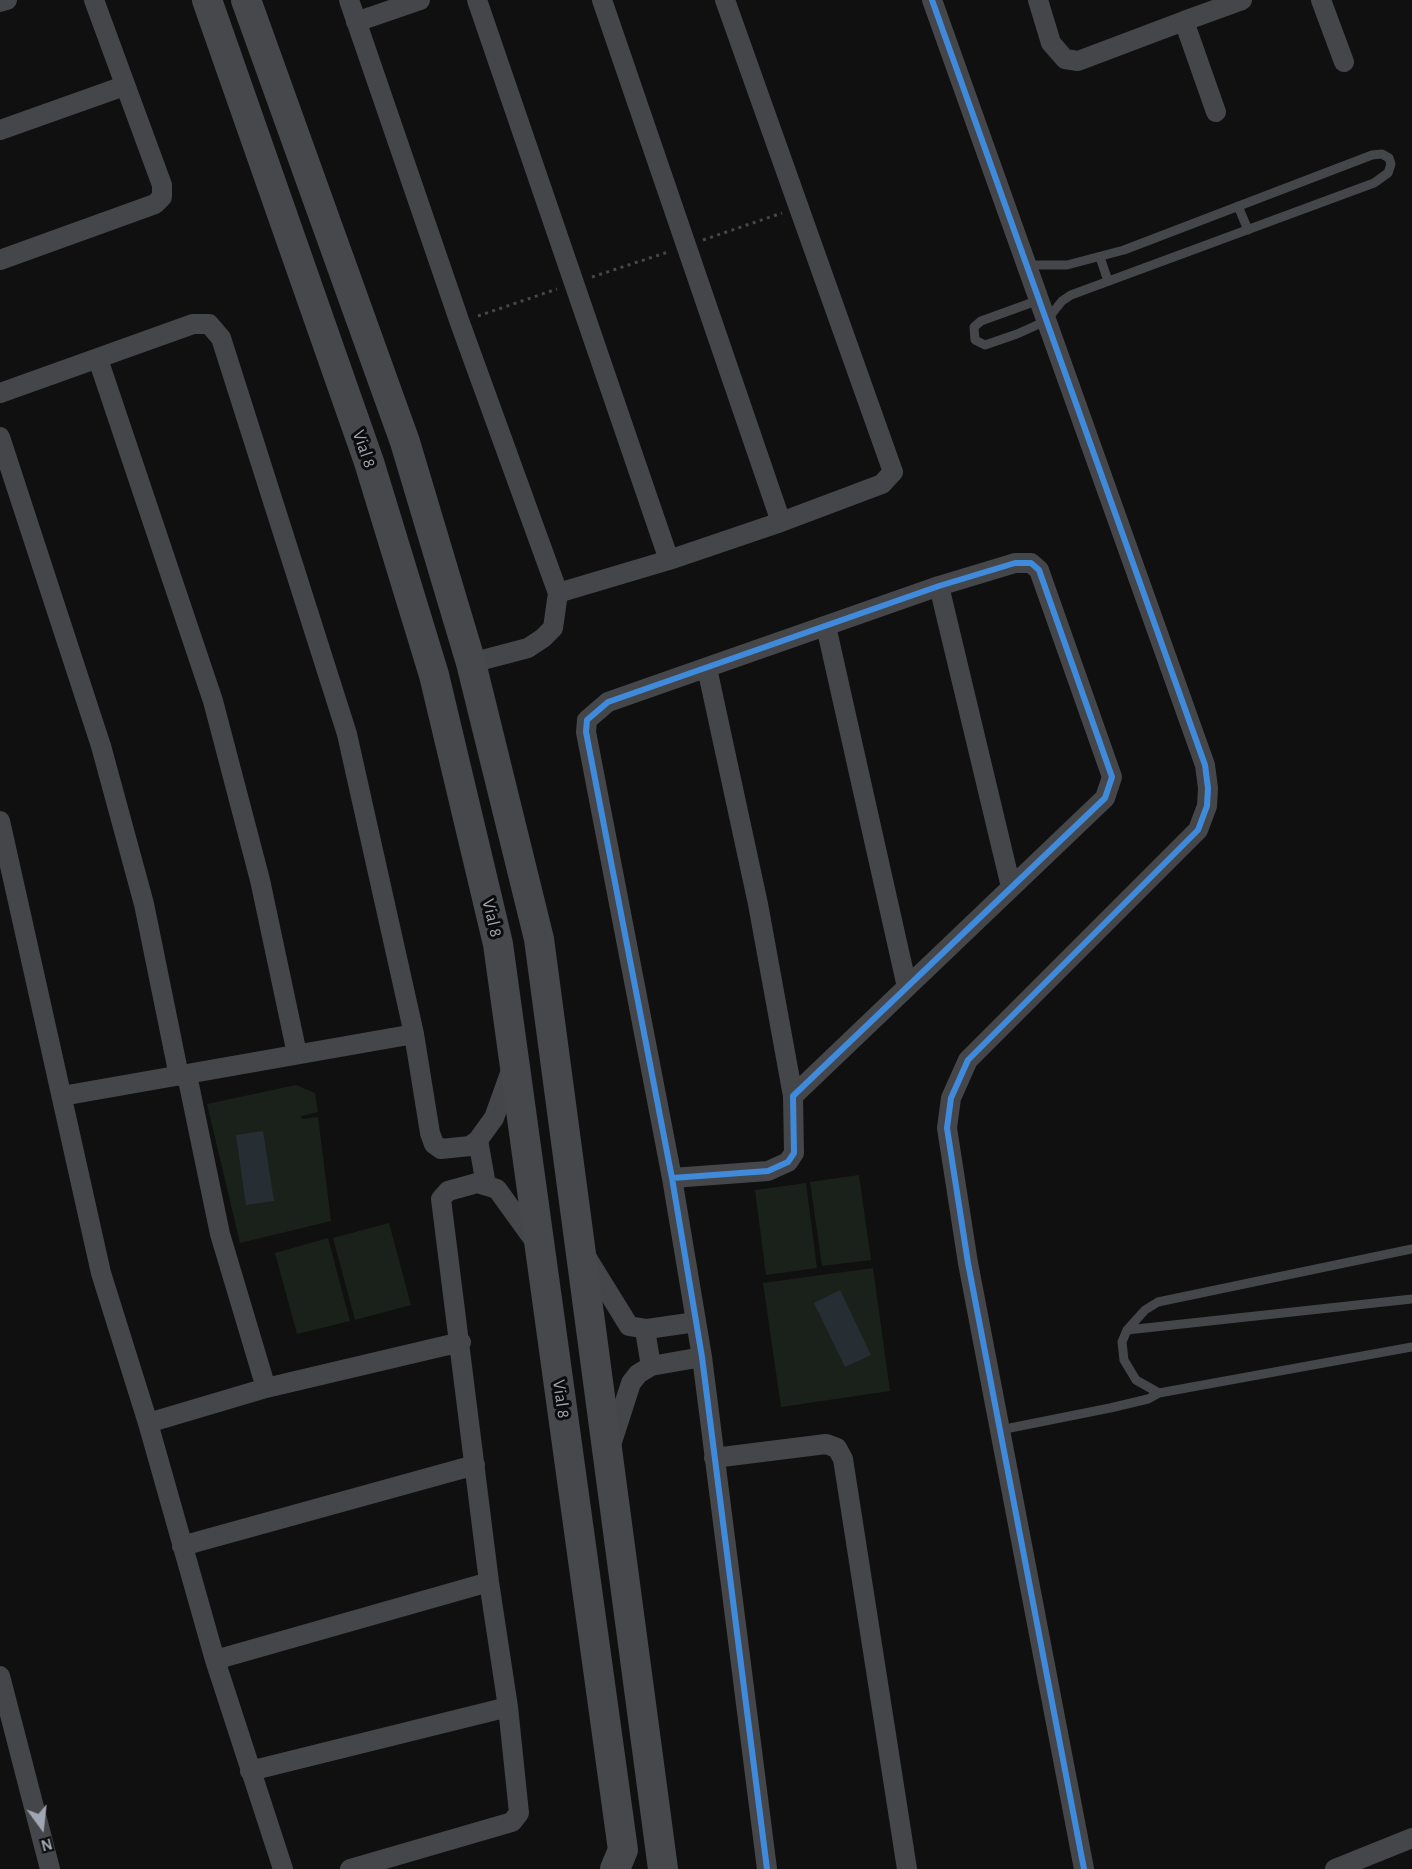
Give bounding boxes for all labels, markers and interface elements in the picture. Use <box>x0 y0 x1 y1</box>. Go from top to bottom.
street label: Vial 8 <box>347 427 381 471</box>
street label: Vial 8 <box>477 897 507 939</box>
street label: Vial 8 <box>548 1378 574 1420</box>
north arrow <box>12 1797 72 1857</box>
text: N <box>39 1835 54 1854</box>

